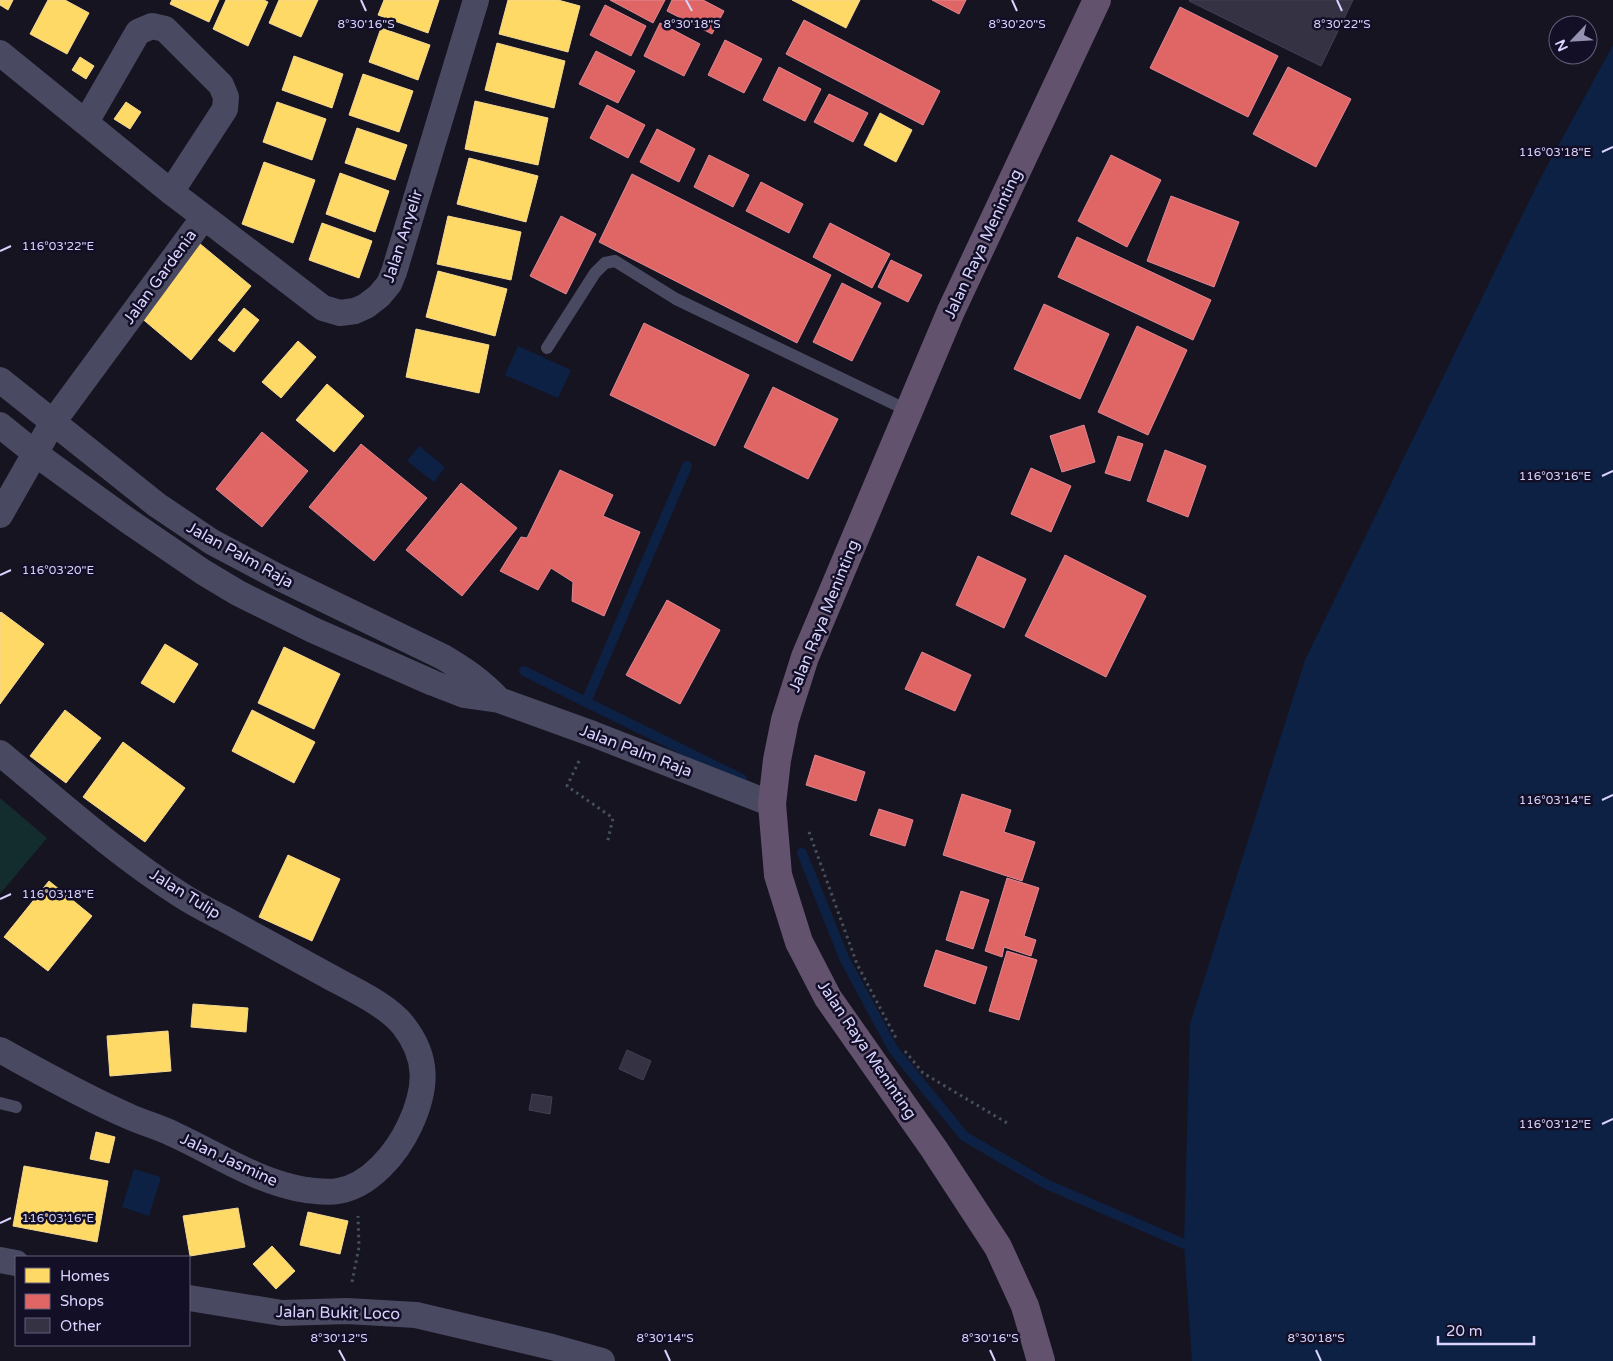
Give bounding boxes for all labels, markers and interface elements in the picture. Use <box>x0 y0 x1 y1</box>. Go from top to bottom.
north arrow <box>1548 15 1598 65</box>
text: 8°30'16"S <box>337 17 395 31</box>
text: 8°30'18"S <box>663 17 721 31</box>
text: 8°30'20"S <box>988 17 1046 31</box>
text: 8°30'22"S <box>1313 17 1371 31</box>
text: N <box>1552 37 1572 54</box>
text: 116°03'18"E <box>1519 145 1592 159</box>
street label: Jalan Raya Meninting <box>940 166 1026 322</box>
street label: Jalan Anyelir <box>379 186 428 285</box>
street label: Jalan Gardenia <box>119 226 201 328</box>
text: 116°03'22"E <box>22 239 95 253</box>
text: 116°03'16"E <box>1519 469 1592 483</box>
street label: Jalan Palm Raja <box>183 517 297 593</box>
street label: Jalan Raya Meninting <box>784 537 864 695</box>
text: 116°03'20"E <box>22 563 95 577</box>
street label: Jalan Palm Raja <box>577 720 695 782</box>
text: 116°03'14"E <box>1519 793 1592 807</box>
street label: Jalan Tulip <box>146 864 224 924</box>
text: 116°03'18"E <box>22 887 95 901</box>
street label: Jalan Raya Meninting <box>813 977 921 1123</box>
text: 116°03'12"E <box>1519 1117 1592 1131</box>
street label: Jalan Jasmine <box>177 1129 281 1191</box>
text: 116°03'16"E <box>22 1211 95 1225</box>
legend <box>15 1256 190 1346</box>
text: Homes <box>60 1267 110 1285</box>
text: Shops <box>60 1292 104 1310</box>
street label: Jalan Bukit Loco <box>276 1302 400 1324</box>
scale bar <box>1438 1314 1534 1346</box>
text: Other <box>60 1317 102 1335</box>
text: 20 m <box>1446 1322 1483 1340</box>
text: 8°30'12"S <box>310 1331 368 1345</box>
text: 8°30'14"S <box>636 1331 694 1345</box>
text: 8°30'16"S <box>961 1331 1019 1345</box>
text: 8°30'18"S <box>1287 1331 1345 1345</box>

